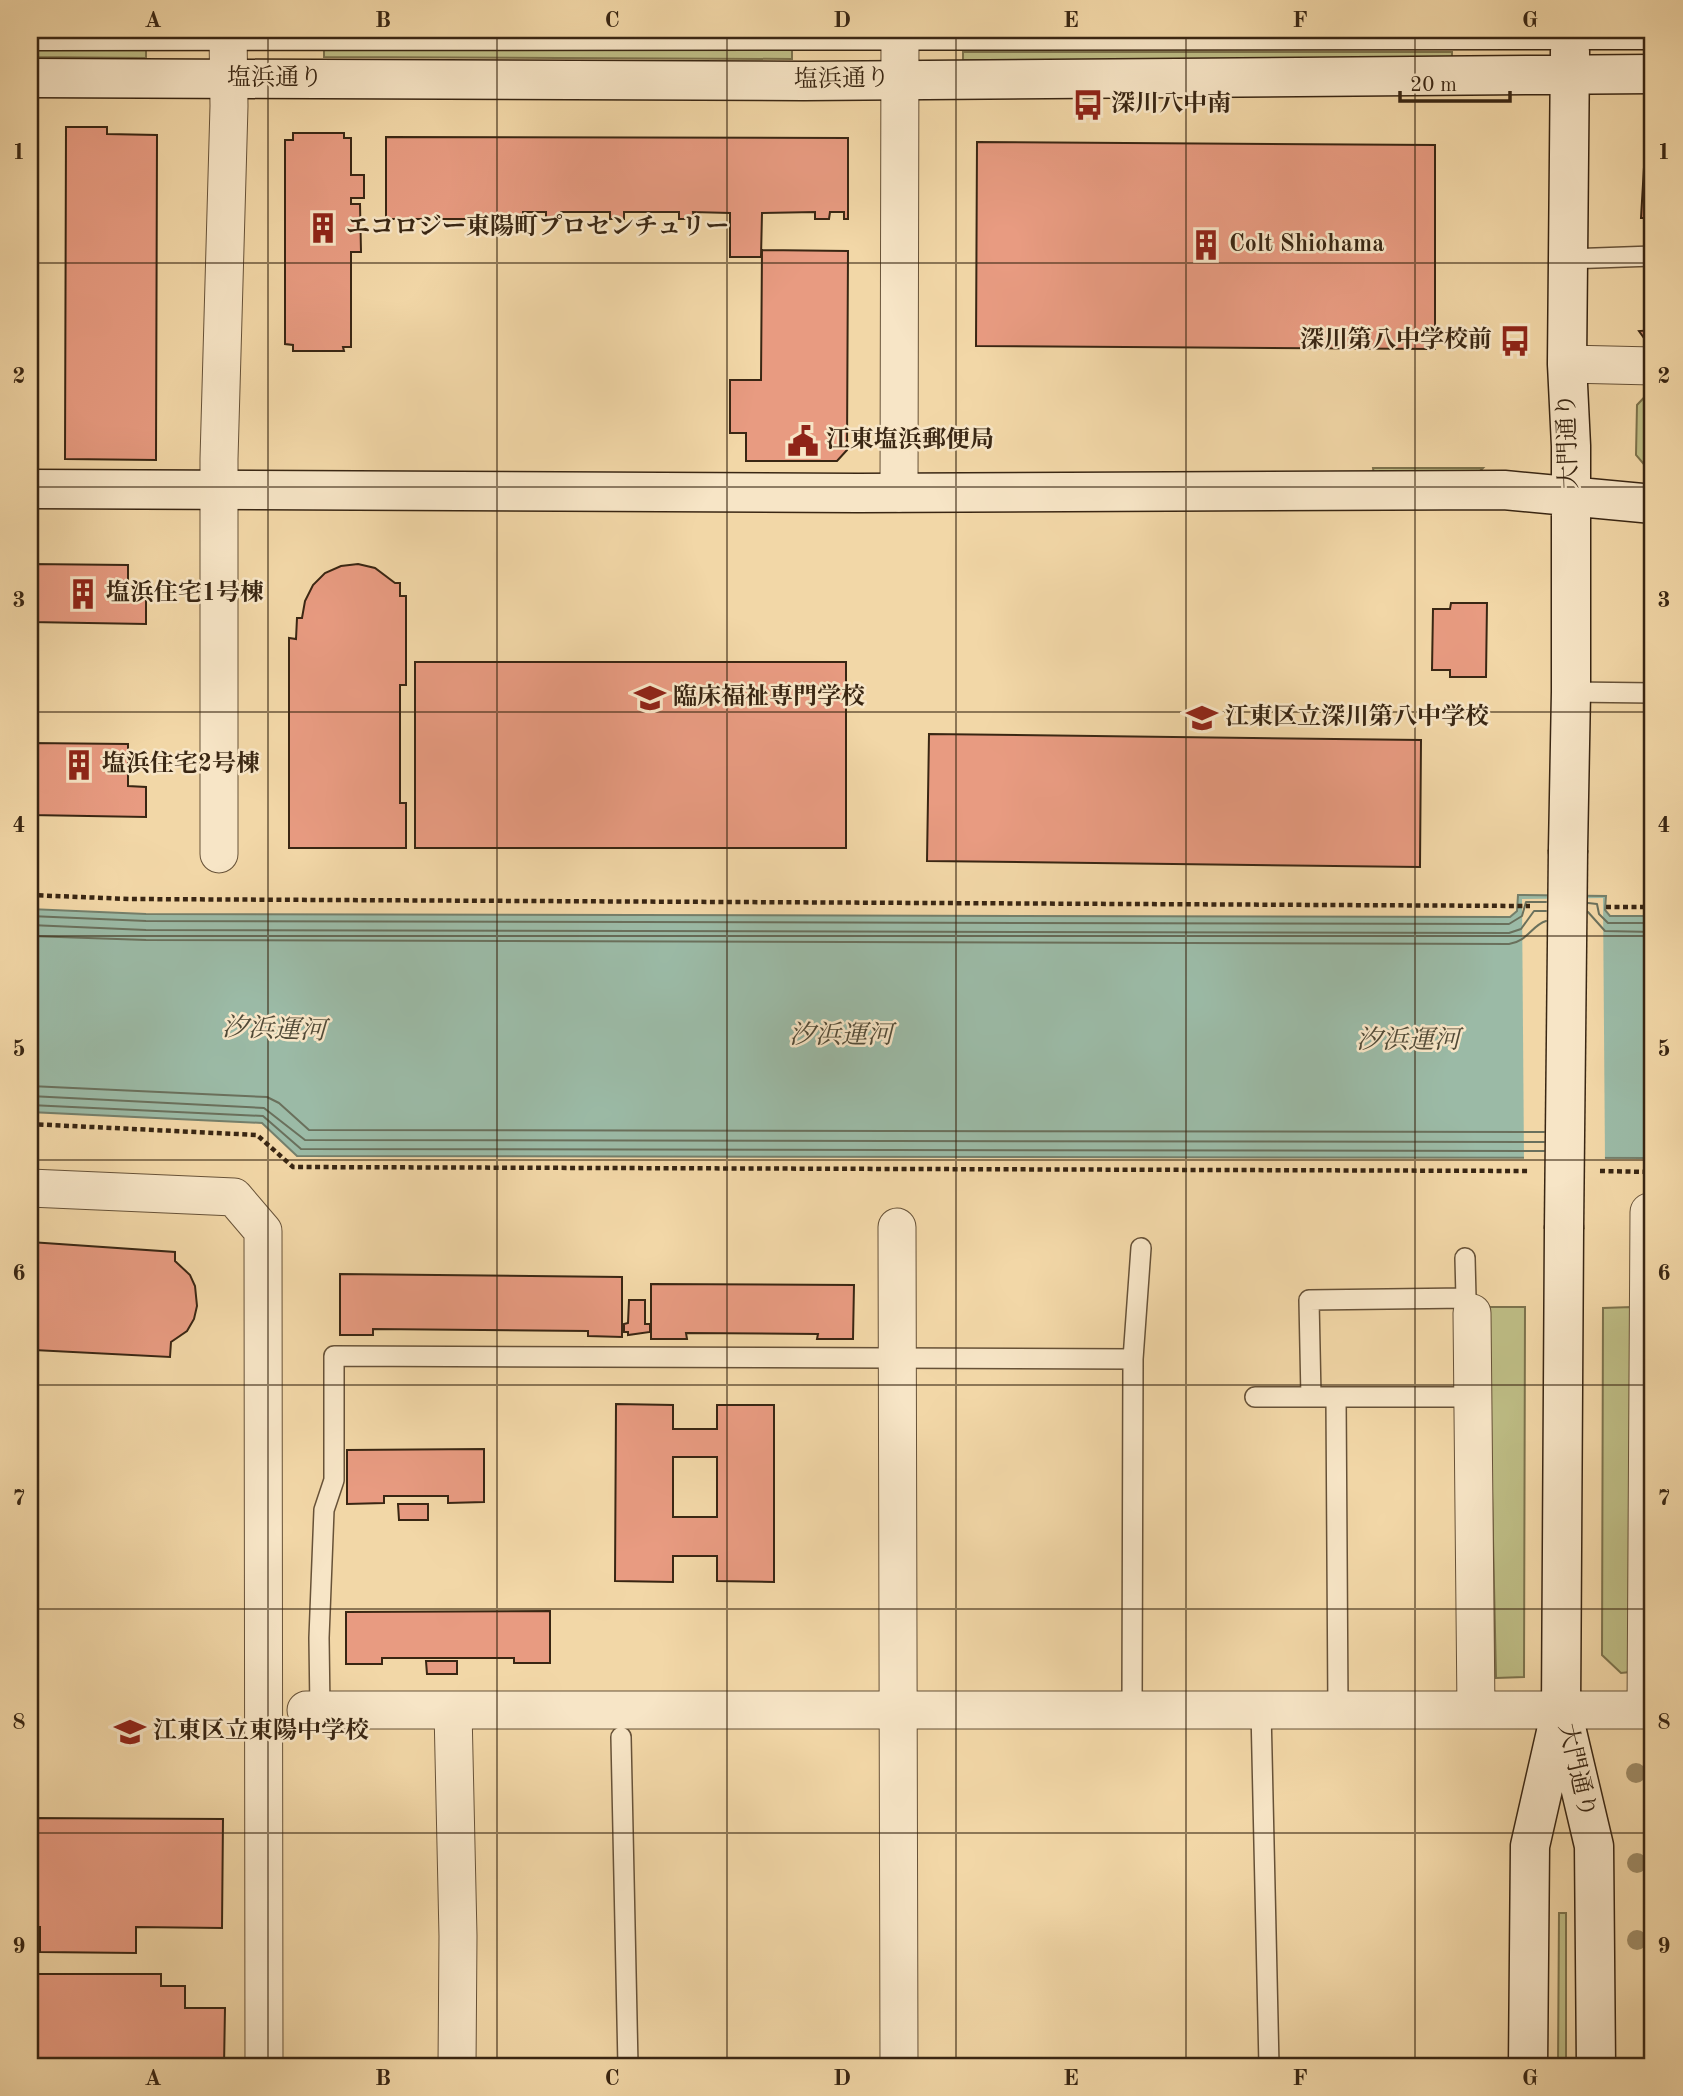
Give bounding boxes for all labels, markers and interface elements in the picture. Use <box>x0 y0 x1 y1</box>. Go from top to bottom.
text: A <box>144 9 162 32</box>
text: B <box>375 9 391 32</box>
text: C <box>604 9 620 32</box>
text: D <box>833 9 851 32</box>
text: E <box>1063 9 1079 32</box>
text: F <box>1292 9 1308 32</box>
text: G <box>1522 9 1538 32</box>
scale bar <box>1400 60 1510 104</box>
street label: 塩浜通り <box>227 64 323 91</box>
street label: 塩浜通り <box>794 64 890 93</box>
text: 20 m <box>1410 75 1457 96</box>
bus stop icon: 深川八中南 <box>1071 88 1105 122</box>
place label: 深川八中南 <box>1111 90 1231 117</box>
text: 1 <box>12 141 26 164</box>
text: 1 <box>1657 141 1671 164</box>
building icon: エコロジー東陽町プロセンチュリー <box>306 211 340 245</box>
place label: エコロジー東陽町プロセンチュリー <box>346 213 729 240</box>
building icon: Colt Shiohama <box>1189 228 1223 262</box>
place label: Colt Shiohama <box>1229 233 1384 257</box>
bus stop icon: 深川第八中学校前 <box>1498 324 1532 358</box>
place label: 深川第八中学校前 <box>1300 326 1492 353</box>
text: 2 <box>12 365 26 388</box>
text: 2 <box>1657 365 1671 388</box>
street label: 大門通り <box>1552 393 1583 489</box>
public building icon: 江東塩浜郵便局 <box>786 424 820 458</box>
place label: 江東塩浜郵便局 <box>826 426 994 453</box>
building icon: 塩浜住宅1号棟 <box>66 577 100 611</box>
place label: 塩浜住宅1号棟 <box>106 579 264 606</box>
text: 3 <box>12 589 26 612</box>
text: 3 <box>1657 589 1671 612</box>
school or university icon: 臨床福祉専門学校 <box>633 681 667 715</box>
place label: 臨床福祉専門学校 <box>673 683 865 710</box>
school or university icon: 江東区立深川第八中学校 <box>1185 701 1219 735</box>
place label: 江東区立深川第八中学校 <box>1225 703 1489 730</box>
building icon: 塩浜住宅2号棟 <box>62 748 96 782</box>
place label: 塩浜住宅2号棟 <box>102 750 260 777</box>
text: 4 <box>12 814 26 837</box>
text: 4 <box>1657 814 1671 837</box>
water label: 汐浜運河 <box>222 1013 330 1045</box>
water label: 汐浜運河 <box>789 1021 897 1049</box>
water label: 汐浜運河 <box>1356 1026 1464 1054</box>
text: 5 <box>12 1038 26 1061</box>
text: 5 <box>1657 1038 1671 1061</box>
text: 6 <box>12 1262 26 1285</box>
text: 6 <box>1657 1262 1671 1285</box>
text: 7 <box>12 1487 26 1510</box>
text: 7 <box>1657 1487 1671 1510</box>
text: 8 <box>12 1711 26 1734</box>
text: 8 <box>1657 1711 1671 1734</box>
school or university icon: 江東区立東陽中学校 <box>113 1715 147 1749</box>
place label: 江東区立東陽中学校 <box>153 1717 369 1744</box>
street label: 大門通り <box>1554 1721 1601 1820</box>
text: 9 <box>12 1935 26 1958</box>
text: 9 <box>1657 1935 1671 1958</box>
text: A <box>144 2067 162 2090</box>
text: B <box>375 2067 391 2090</box>
text: C <box>604 2067 620 2090</box>
text: D <box>833 2067 851 2090</box>
text: E <box>1063 2067 1079 2090</box>
text: F <box>1292 2067 1308 2090</box>
text: G <box>1522 2067 1538 2090</box>

